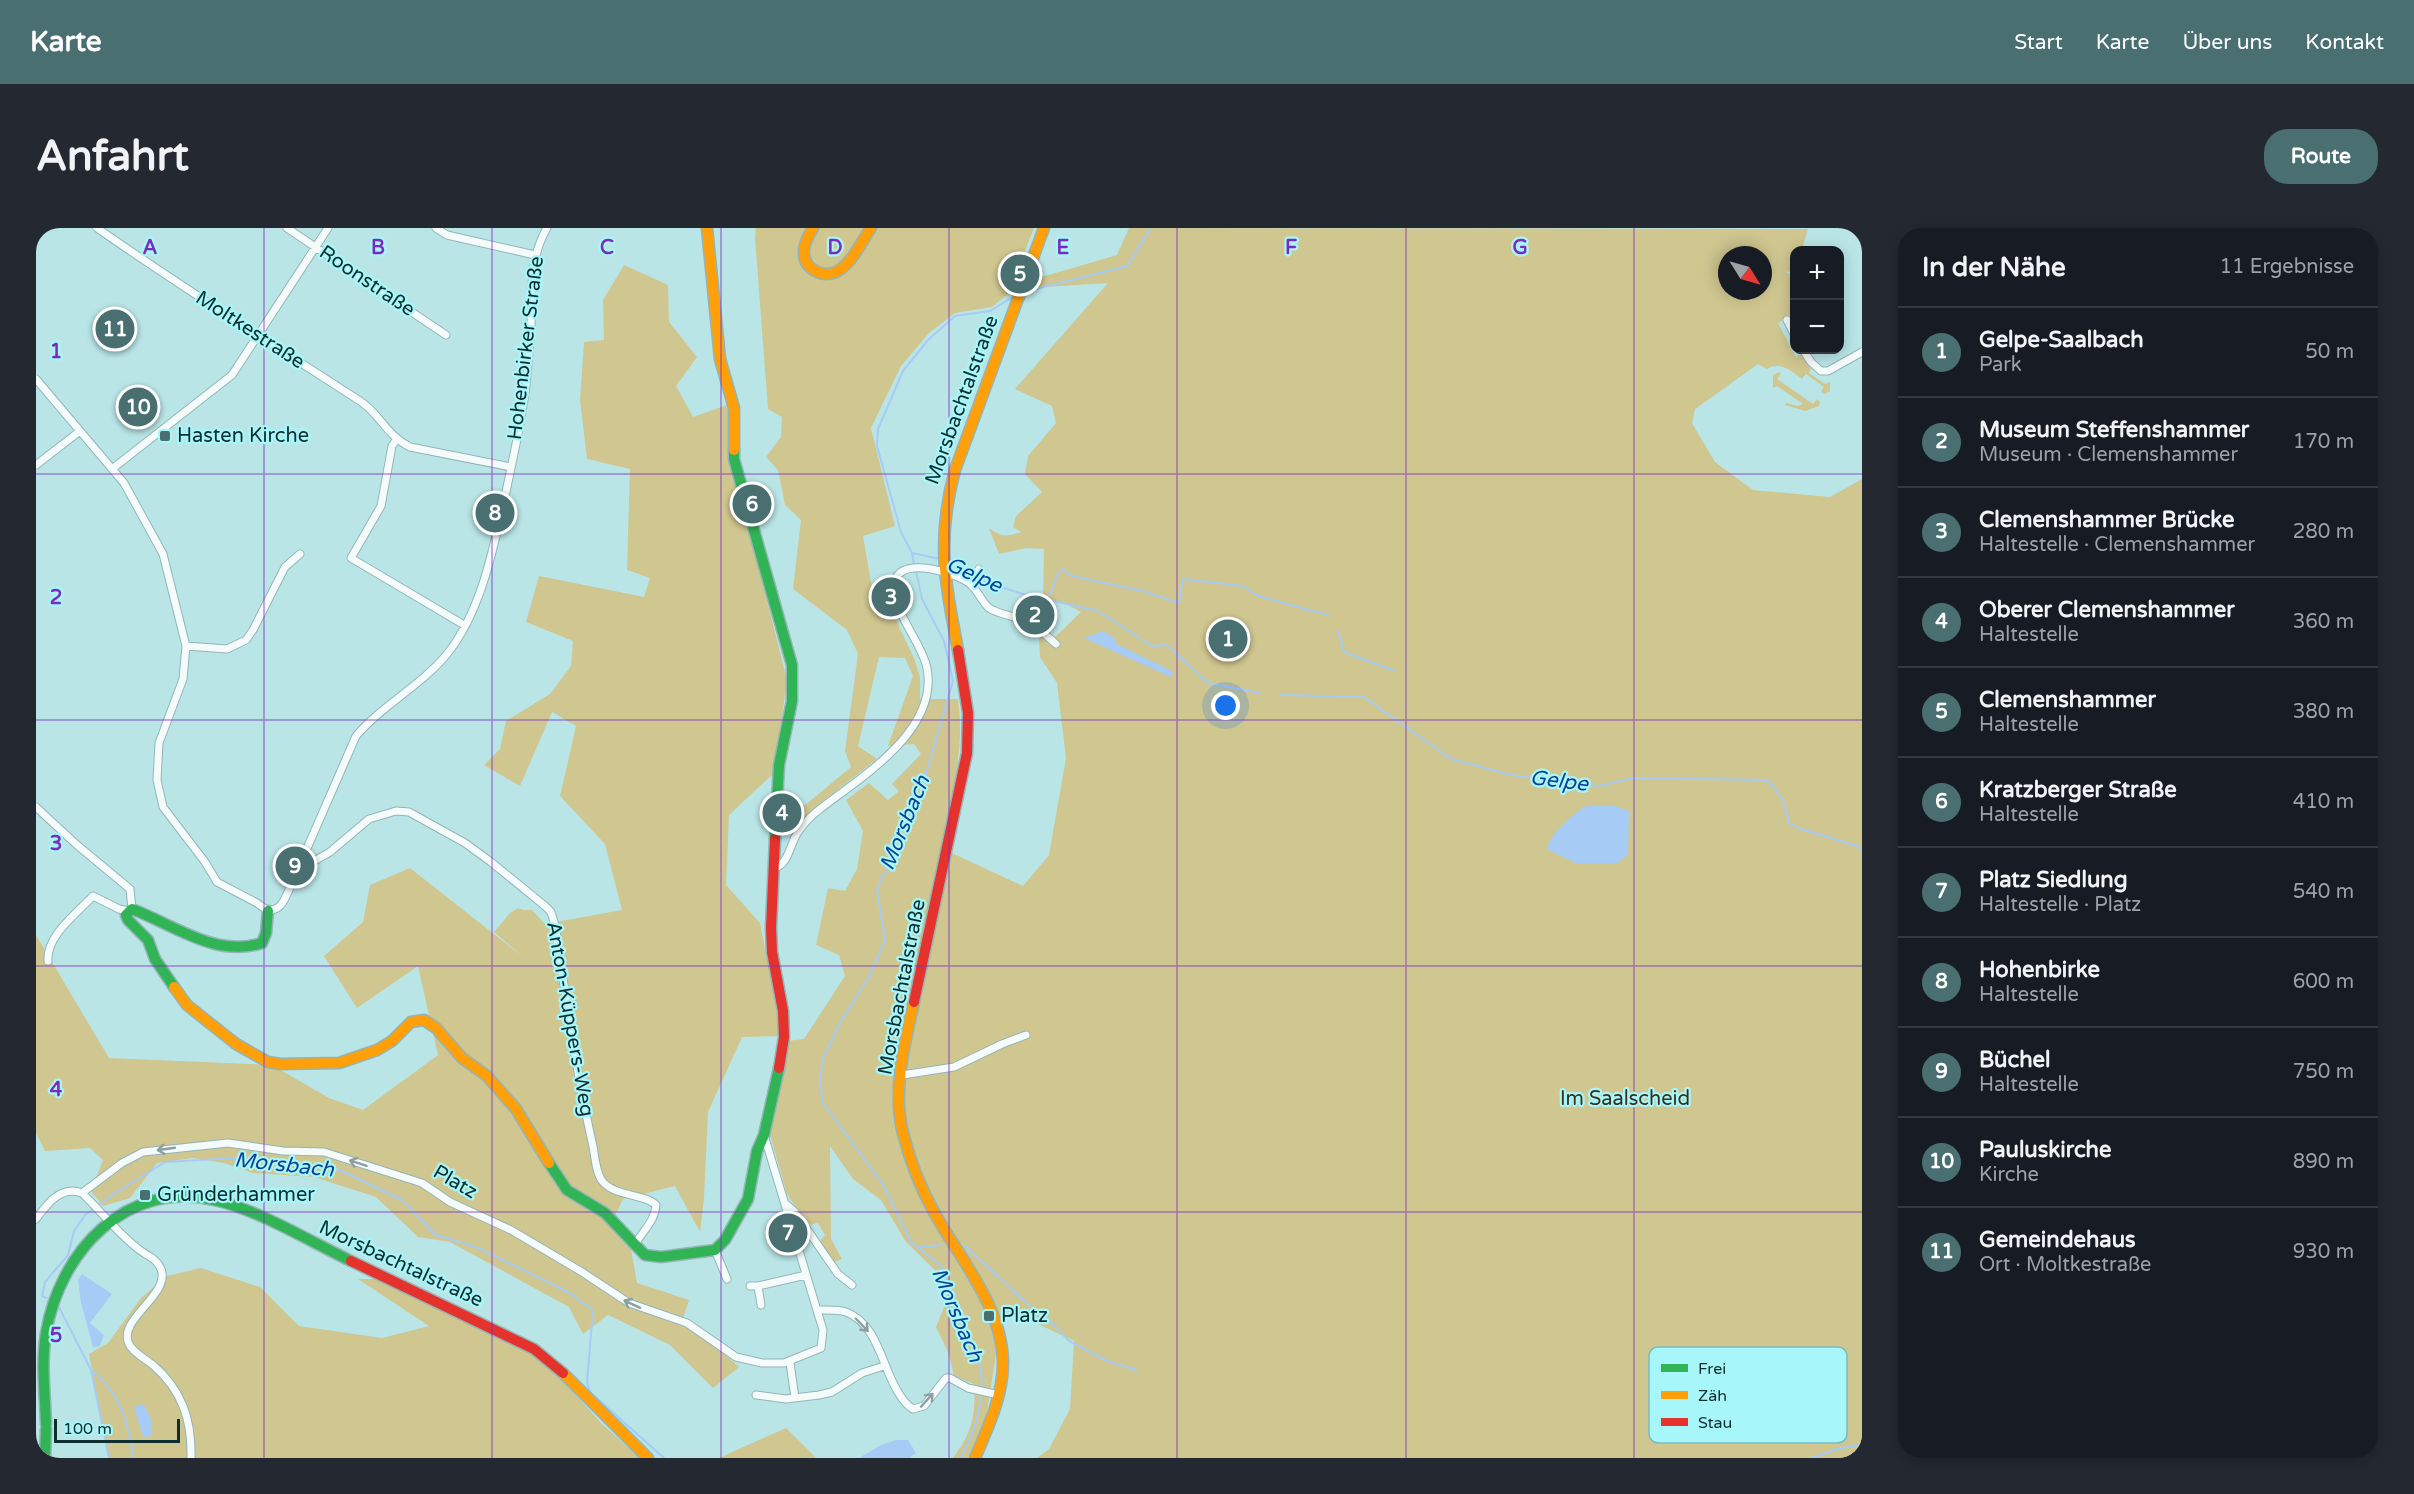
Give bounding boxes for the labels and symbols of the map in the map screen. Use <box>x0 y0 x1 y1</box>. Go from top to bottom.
text: A <box>143 236 158 260</box>
text: B <box>371 236 385 260</box>
text: C <box>600 236 614 260</box>
text: D <box>827 236 843 260</box>
text: E <box>1057 236 1070 260</box>
text: F <box>1285 236 1297 260</box>
text: G <box>1512 236 1528 260</box>
street label: Roonstraße <box>315 240 419 322</box>
north arrow <box>1718 246 1772 300</box>
pin: 5 <box>1000 252 1040 296</box>
street label: Hohenbirker Straße <box>503 255 549 441</box>
street label: Moltkestraße <box>191 286 309 374</box>
pin: 11 <box>96 306 134 352</box>
street label: Morsbachtalstraße <box>920 312 1004 488</box>
text: 1 <box>50 340 62 364</box>
pin: 10 <box>118 384 158 429</box>
place label: Hasten Kirche <box>177 424 309 448</box>
marker: Hasten Kirche <box>158 429 172 443</box>
pin: 6 <box>732 482 772 526</box>
pin: 8 <box>476 490 514 536</box>
water label: Gelpe <box>942 552 1007 599</box>
pin: 3 <box>872 574 910 620</box>
text: 2 <box>50 586 62 610</box>
pin: 2 <box>1016 592 1054 638</box>
pin: 1 <box>1208 616 1248 662</box>
your location <box>1211 691 1240 720</box>
water label: Gelpe <box>1529 765 1590 797</box>
water label: Morsbach <box>875 771 936 874</box>
pin: 4 <box>762 790 802 836</box>
text: 3 <box>50 832 62 856</box>
pin: 9 <box>276 844 314 888</box>
street label: Morsbachtalstraße <box>873 897 931 1077</box>
street label: Anton-Küppers-Weg <box>541 920 599 1118</box>
text: 4 <box>50 1078 63 1102</box>
park label: Im Saalscheid <box>1560 1087 1690 1111</box>
one-way arrow <box>157 1143 177 1154</box>
water label: Morsbach <box>233 1147 336 1183</box>
one-way arrow <box>349 1157 368 1168</box>
street label: Platz <box>429 1160 481 1204</box>
place label: Gründerhammer <box>157 1183 315 1207</box>
marker: Gründerhammer <box>138 1188 152 1202</box>
pin: 7 <box>768 1210 807 1256</box>
street label: Morsbachtalstraße <box>315 1215 487 1313</box>
water label: Morsbach <box>926 1264 988 1367</box>
one-way arrow <box>624 1298 642 1310</box>
place label: Platz <box>1001 1304 1048 1328</box>
marker: Platz <box>982 1309 996 1323</box>
one-way arrow <box>854 1317 869 1332</box>
text: 5 <box>50 1324 62 1348</box>
legend <box>1649 1347 1847 1443</box>
text: Frei <box>1698 1359 1726 1379</box>
text: Zäh <box>1698 1386 1727 1406</box>
one-way arrow <box>921 1392 934 1408</box>
text: Stau <box>1698 1413 1732 1433</box>
scale bar <box>54 1416 180 1444</box>

